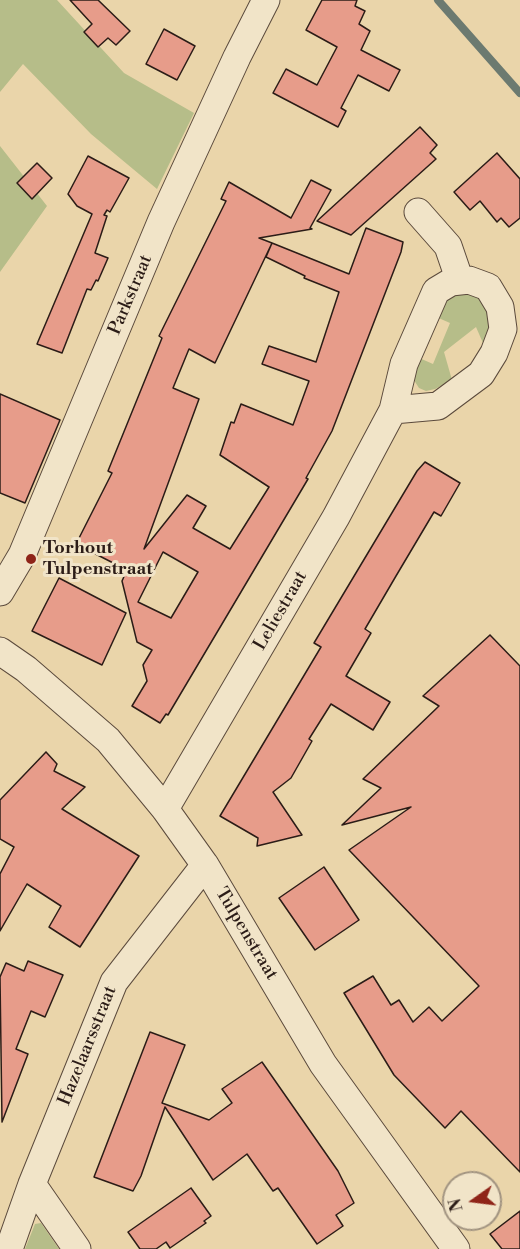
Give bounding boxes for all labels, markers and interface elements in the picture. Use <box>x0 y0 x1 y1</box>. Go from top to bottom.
street label: Parkstraat <box>104 252 158 338</box>
place label: Torhout Tulpenstraat <box>43 538 153 580</box>
marker: Torhout Tulpenstraat <box>24 552 38 566</box>
street label: Leliestraat <box>250 567 312 655</box>
street label: Tulpenstraat <box>210 884 282 984</box>
street label: Hazelaarsstraat <box>54 983 122 1109</box>
north arrow <box>442 1171 502 1231</box>
text: N <box>445 1196 468 1213</box>

